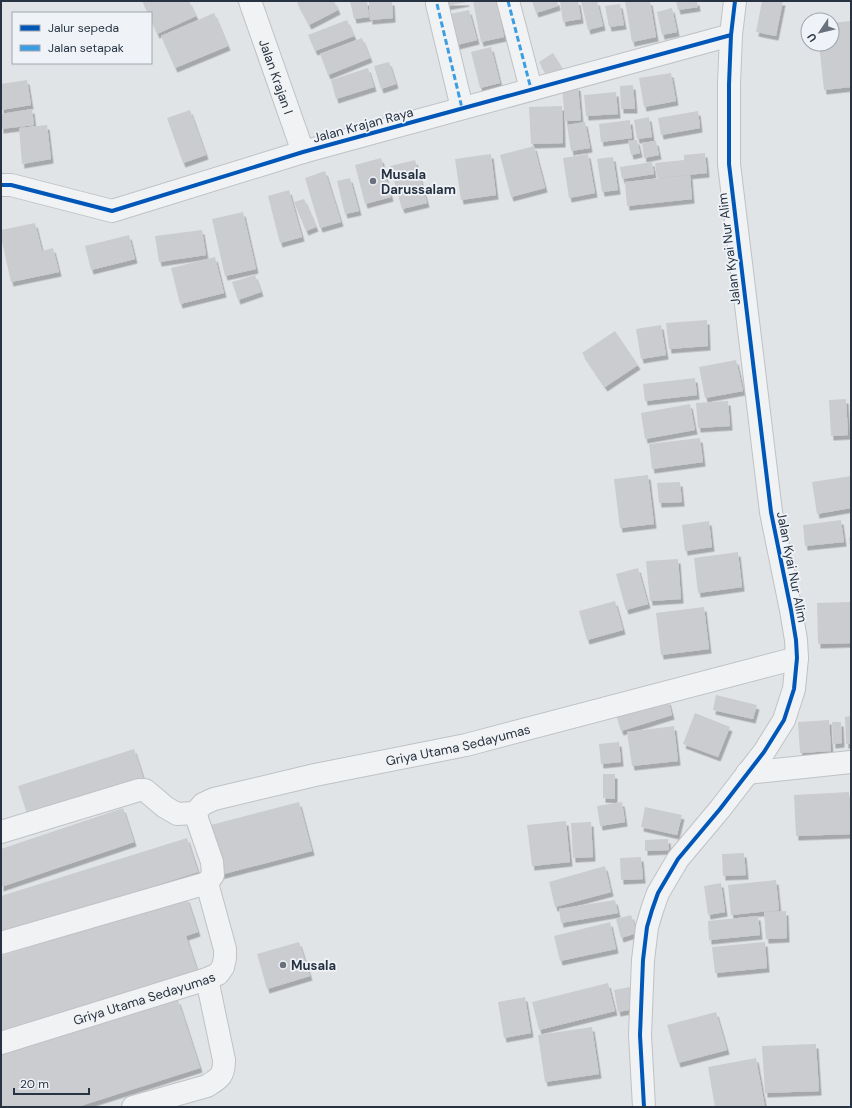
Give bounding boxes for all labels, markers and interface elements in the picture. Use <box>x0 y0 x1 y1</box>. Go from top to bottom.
legend <box>12 12 152 64</box>
north arrow <box>800 12 840 52</box>
text: Jalur sepeda <box>48 20 119 36</box>
text: U <box>804 31 820 45</box>
street label: Jalan Krajan I <box>256 37 297 116</box>
text: Jalan setapak <box>48 40 124 56</box>
street label: Jalan Krajan Raya <box>311 103 415 147</box>
place label: Musala Darussalam <box>381 166 456 198</box>
marker: Musala Darussalam <box>368 176 378 186</box>
street label: Jalan Kyai Nur Alim <box>714 192 744 306</box>
street label: Jalan Kyai Nur Alim <box>773 510 811 624</box>
street label: Griya Utama Sedayumas <box>384 720 532 769</box>
place label: Musala <box>291 957 336 974</box>
marker: Musala <box>278 960 288 970</box>
street label: Griya Utama Sedayumas <box>71 968 218 1029</box>
scale bar <box>14 1070 89 1096</box>
text: 20 m <box>20 1076 49 1092</box>

